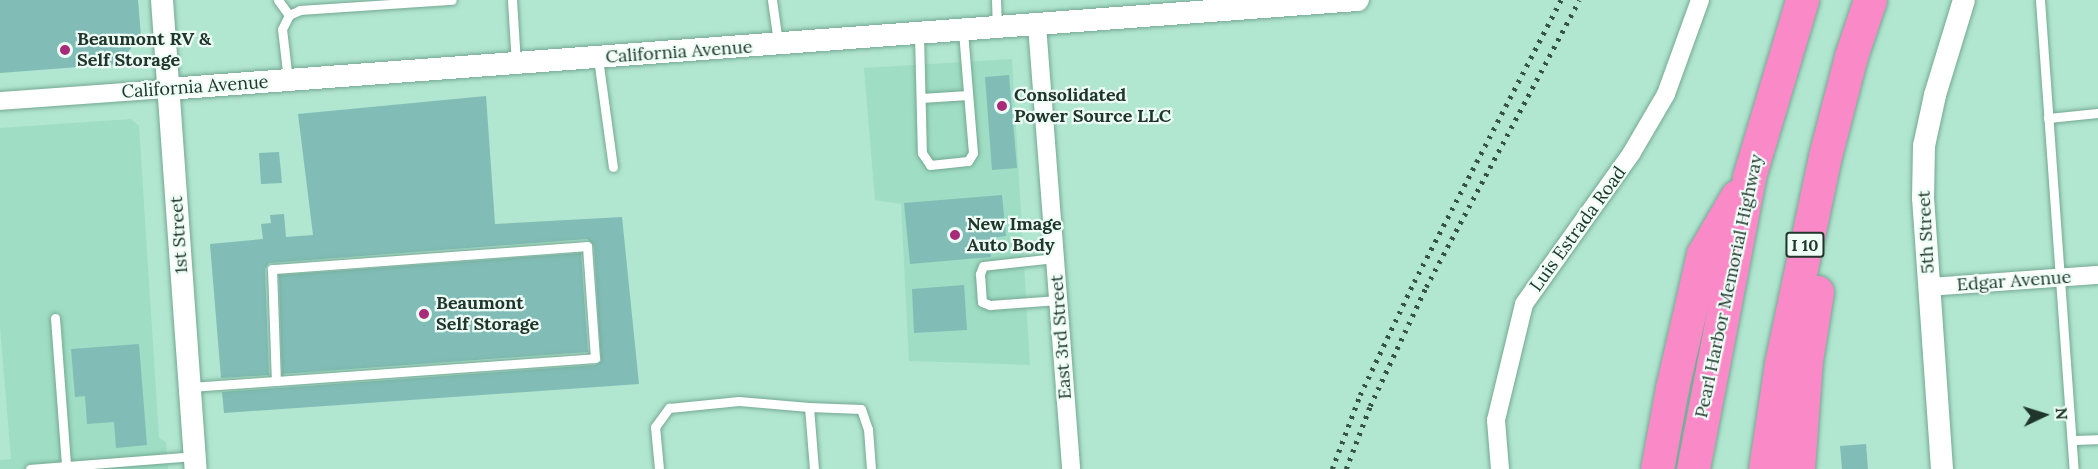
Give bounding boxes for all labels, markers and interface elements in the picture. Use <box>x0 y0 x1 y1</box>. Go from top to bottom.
place label: Beaumont RV & Self Storage <box>77 29 211 72</box>
street label: California Avenue <box>605 36 753 68</box>
marker: Beaumont RV & Self Storage <box>58 43 72 57</box>
street label: California Avenue <box>121 71 269 103</box>
place label: Consolidated Power Source LLC <box>1014 85 1171 128</box>
marker: Consolidated Power Source LLC <box>995 99 1009 113</box>
street label: Pearl Harbor Memorial Highway <box>1690 152 1768 420</box>
street label: Luis Estrada Road <box>1525 162 1631 296</box>
street label: 5th Street <box>1913 190 1939 274</box>
street label: 1st Street <box>166 196 192 274</box>
place label: New Image Auto Body <box>967 214 1062 256</box>
marker: New Image Auto Body <box>948 228 962 242</box>
road number: I 10 <box>1784 232 1826 258</box>
street label: Edgar Avenue <box>1956 266 2072 296</box>
street label: East 3rd Street <box>1046 274 1076 400</box>
place label: Beaumont Self Storage <box>436 293 539 336</box>
marker: Beaumont Self Storage <box>417 307 431 321</box>
north arrow <box>2014 385 2074 445</box>
text: N <box>2052 407 2072 421</box>

